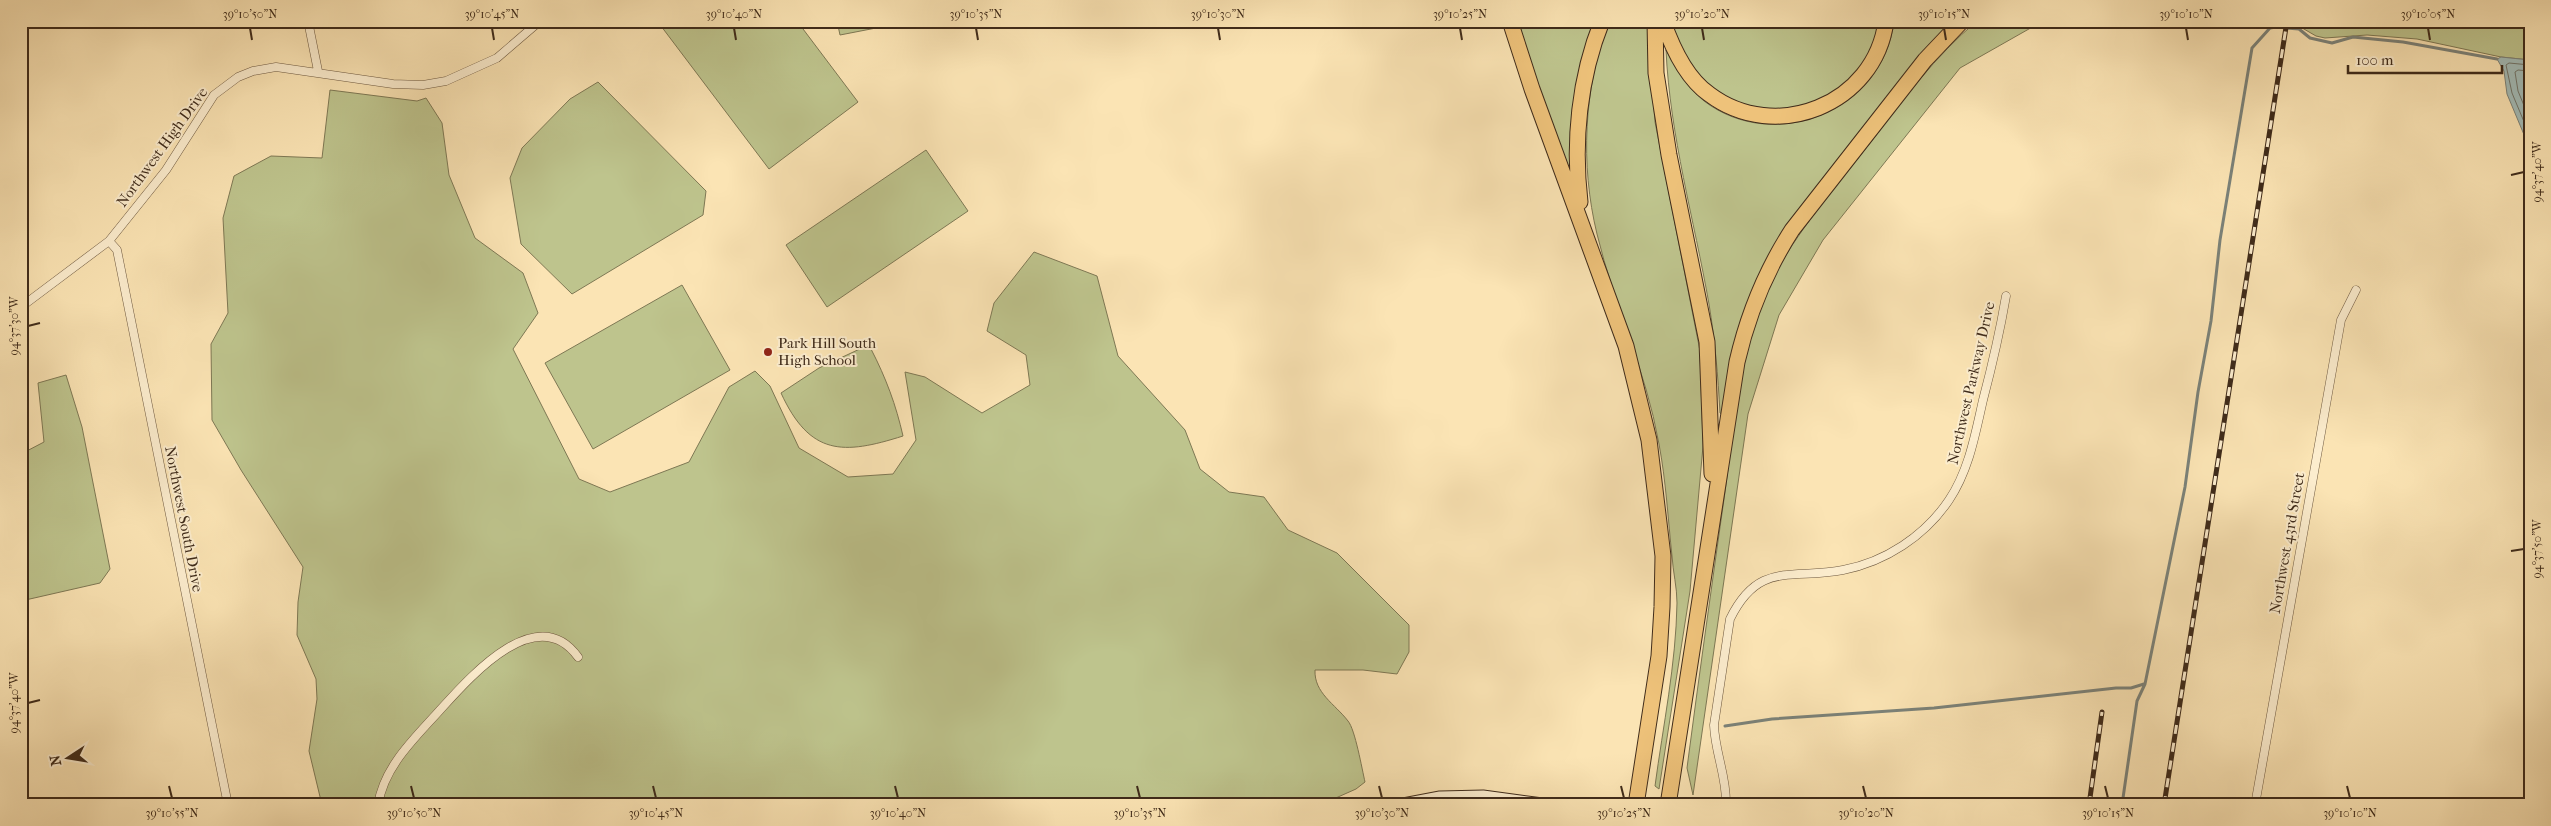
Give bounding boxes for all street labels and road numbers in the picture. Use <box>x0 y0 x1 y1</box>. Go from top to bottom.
street label: Northwest High Drive <box>113 83 212 210</box>
street label: Northwest Parkway Drive <box>1944 299 1999 466</box>
street label: Northwest South Drive <box>161 445 207 594</box>
street label: Northwest 43rd Street <box>2266 470 2308 615</box>

